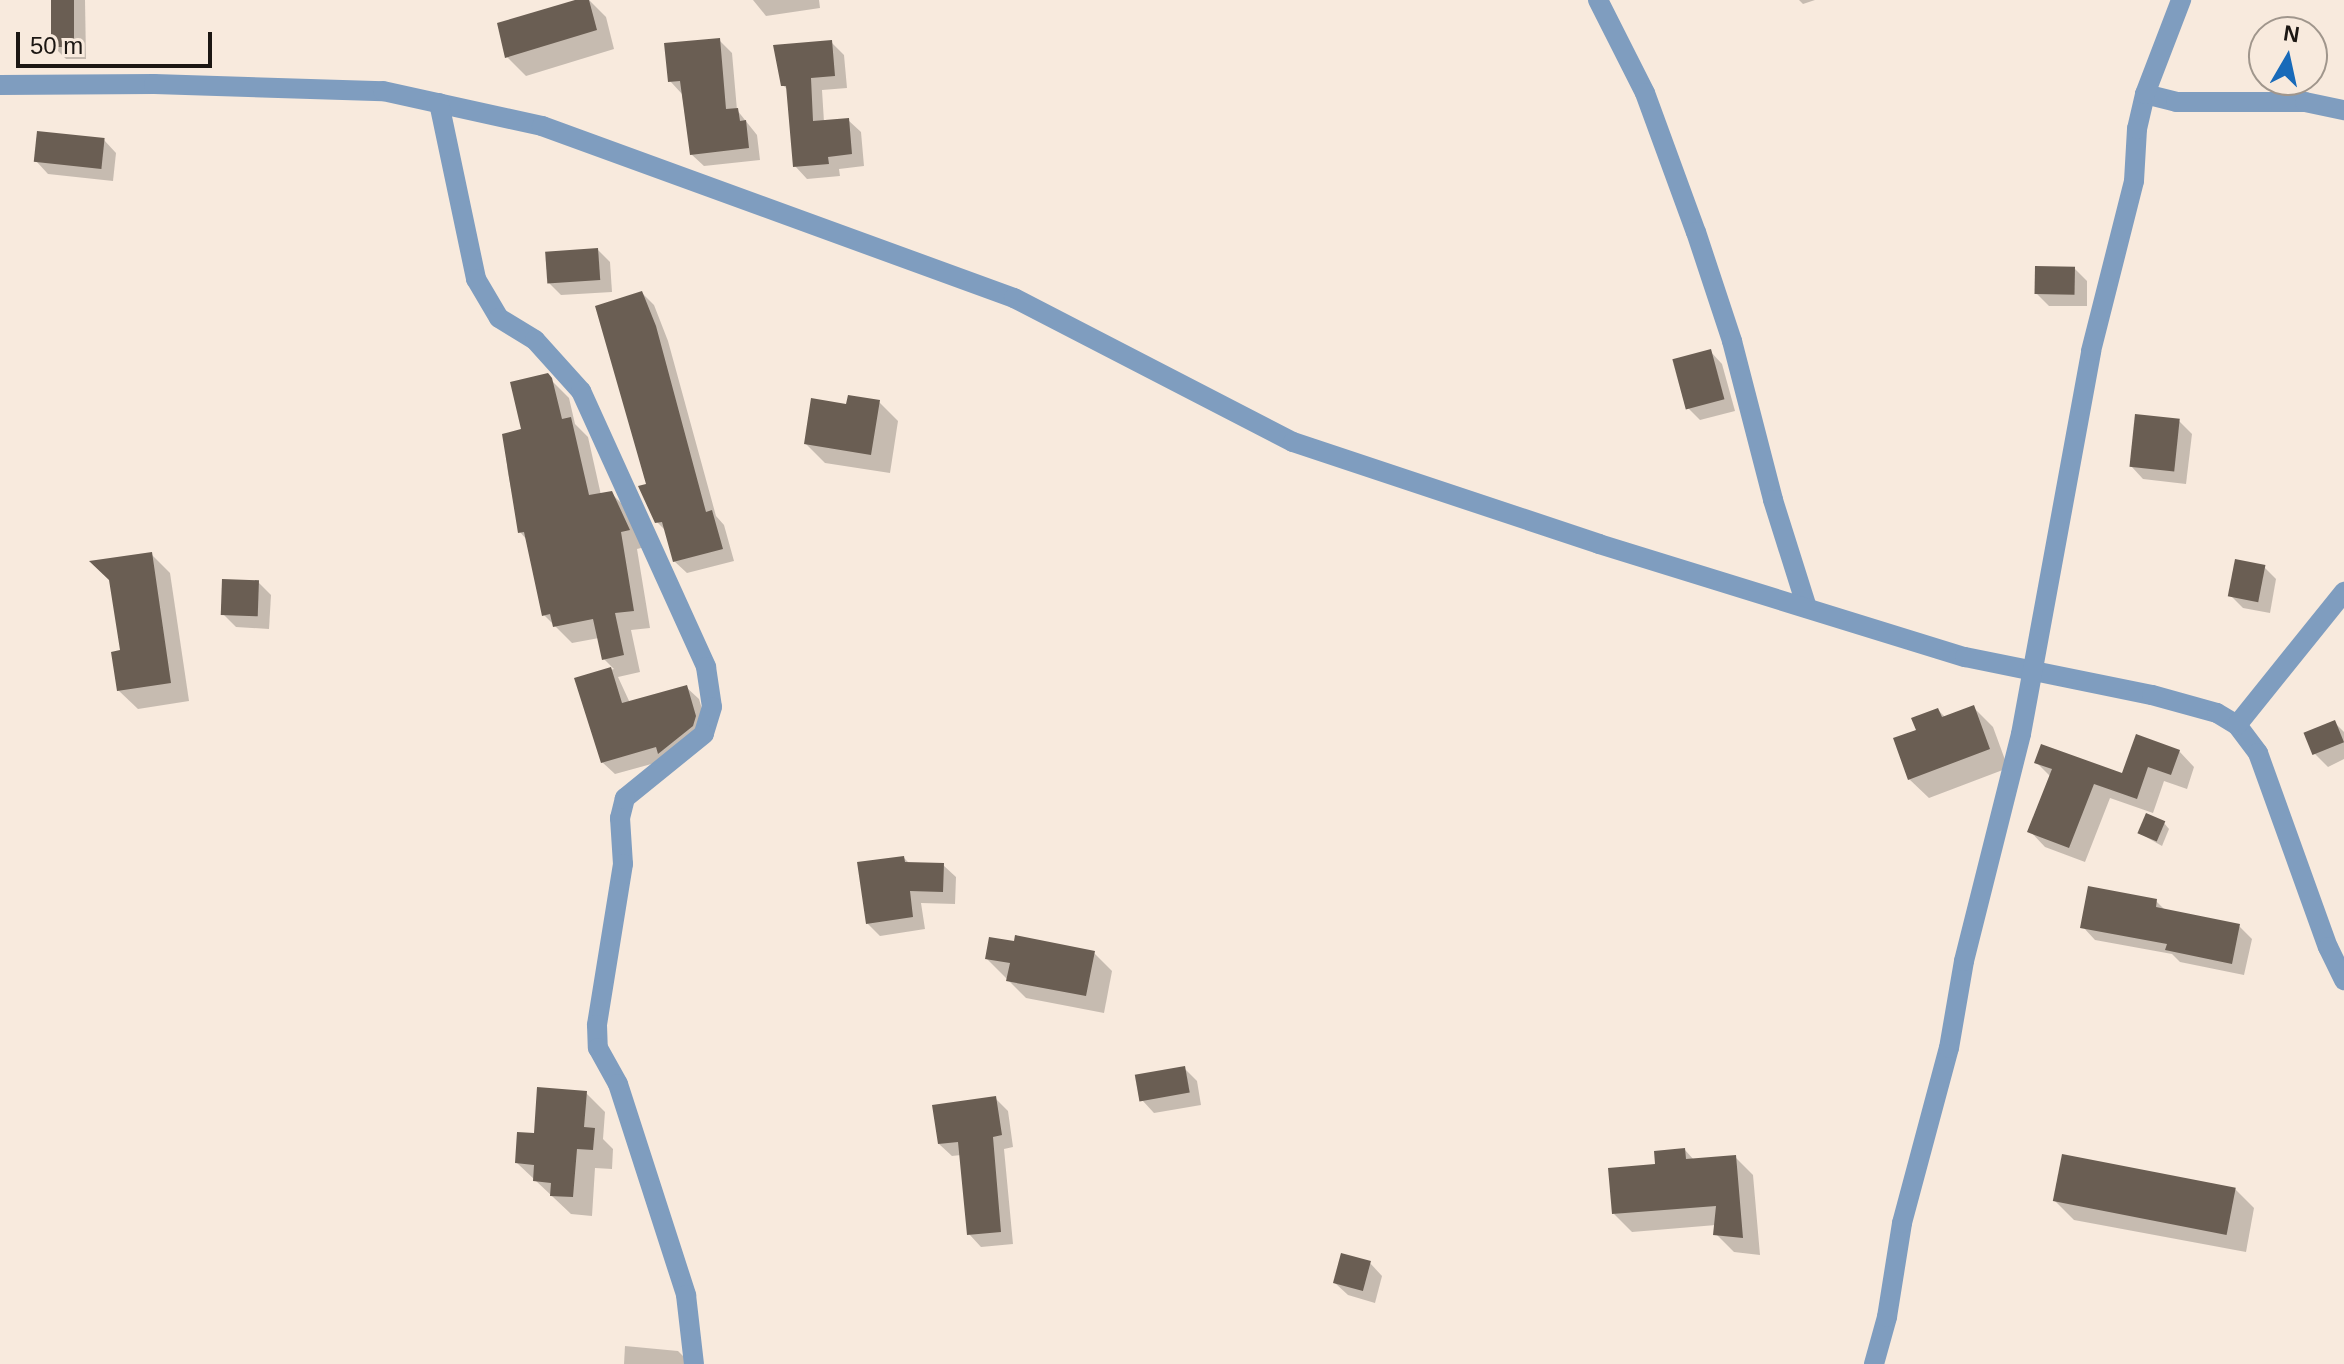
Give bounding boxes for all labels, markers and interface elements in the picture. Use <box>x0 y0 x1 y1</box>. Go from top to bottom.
scale bar <box>20 16 216 66</box>
north arrow <box>2248 16 2328 96</box>
text: N <box>2282 20 2301 47</box>
text: 50 m <box>30 32 83 59</box>

